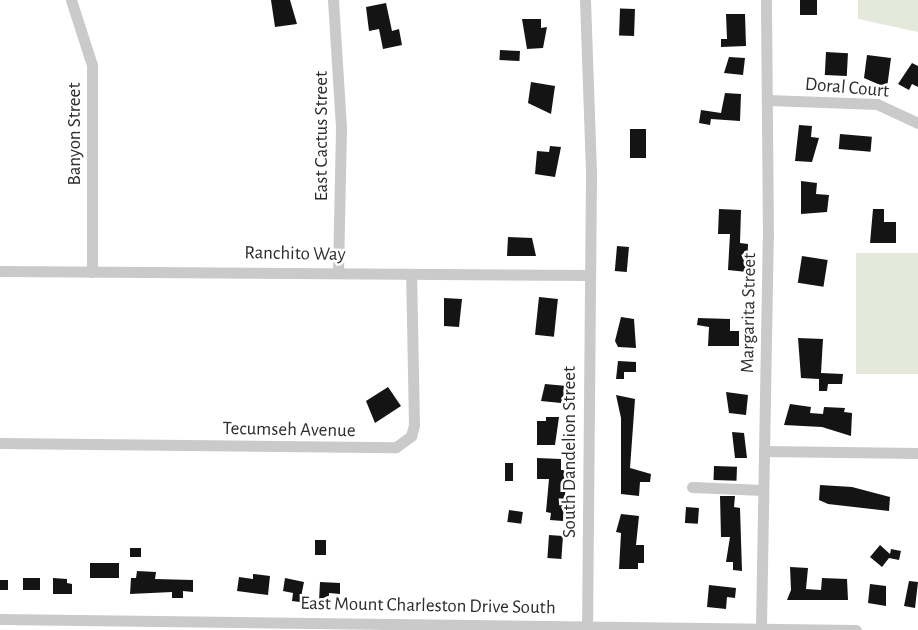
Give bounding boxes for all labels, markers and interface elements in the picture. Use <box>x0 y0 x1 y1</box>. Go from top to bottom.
street label: East Cactus Street <box>311 71 333 201</box>
street label: Doral Court <box>804 73 890 103</box>
street label: Banyon Street <box>64 83 86 185</box>
street label: Ranchito Way <box>244 242 346 266</box>
street label: Margarita Street <box>737 253 761 373</box>
street label: South Dandelion Street <box>559 366 581 538</box>
street label: Tecumseh Avenue <box>222 417 356 443</box>
street label: East Mount Charleston Drive South <box>300 592 556 620</box>

